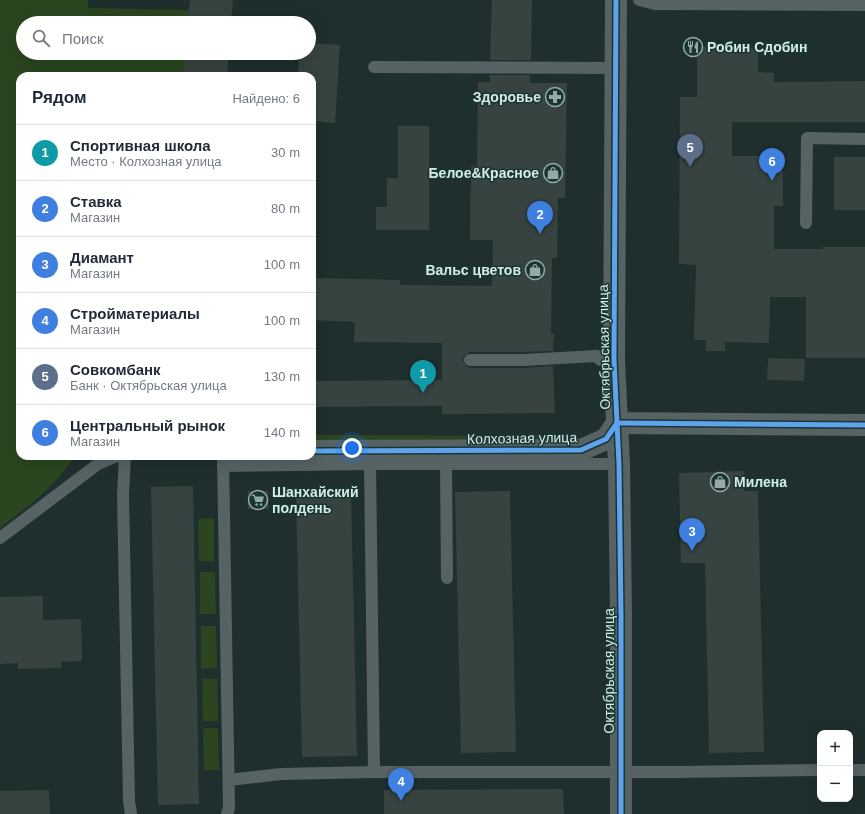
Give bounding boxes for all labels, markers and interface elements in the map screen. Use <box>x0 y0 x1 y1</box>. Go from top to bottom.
search box <box>16 16 316 60</box>
icon: search <box>30 27 52 49</box>
text: Поиск <box>62 30 104 47</box>
restaurant icon: Робин Сдобин <box>682 36 704 58</box>
place label: Робин Сдобин <box>707 39 807 55</box>
pharmacy icon: Здоровье <box>544 86 566 108</box>
text: Рядом <box>32 88 87 107</box>
place label: Здоровье <box>473 89 541 105</box>
text: Найдено: 6 <box>232 91 300 106</box>
pin: 5 <box>677 134 703 167</box>
text: Спортивная школа <box>70 137 211 154</box>
text: 1 <box>41 145 49 160</box>
text: 30 m <box>271 145 300 160</box>
pin: 6 <box>759 148 785 181</box>
text: Место · Колхозная улица <box>70 154 222 169</box>
shop icon: Белое&Красное <box>542 162 564 184</box>
place label: Белое&Красное <box>429 165 539 181</box>
text: Ставка <box>70 193 122 210</box>
text: 2 <box>41 201 49 216</box>
text: 80 m <box>271 201 300 216</box>
pin: 2 <box>527 201 553 234</box>
text: Магазин <box>70 210 120 225</box>
text: Диамант <box>70 249 134 266</box>
text: 3 <box>41 257 49 272</box>
text: 100 m <box>264 257 300 272</box>
shop icon: Вальс цветов <box>524 259 546 281</box>
place label: Вальс цветов <box>425 262 521 278</box>
text: Магазин <box>70 266 120 281</box>
street label: Октябрьская улица <box>595 284 613 410</box>
text: Стройматериалы <box>70 305 200 322</box>
text: 4 <box>41 313 49 328</box>
text: 100 m <box>264 313 300 328</box>
text: Магазин <box>70 322 120 337</box>
pin: 1 <box>410 360 436 393</box>
text: Совкомбанк <box>70 361 161 378</box>
text: 5 <box>41 369 49 384</box>
text: 130 m <box>264 369 300 384</box>
text: Банк · Октябрьская улица <box>70 378 227 393</box>
text: Центральный рынок <box>70 417 225 434</box>
text: 6 <box>41 425 49 440</box>
text: 140 m <box>264 425 300 440</box>
street label: Колхозная улица <box>467 429 577 447</box>
text: Магазин <box>70 434 120 449</box>
your location <box>342 438 362 458</box>
shop icon: Милена <box>709 471 731 493</box>
place label: Милена <box>734 474 787 490</box>
place label: Шанхайский полдень <box>272 484 359 516</box>
supermarket icon: Шанхайский полдень <box>247 489 269 511</box>
pin: 3 <box>679 518 705 551</box>
street label: Октябрьская улица <box>601 608 617 734</box>
map controls <box>817 730 853 802</box>
button: + <box>817 730 853 766</box>
button: − <box>817 766 853 802</box>
pin: 4 <box>388 768 414 801</box>

